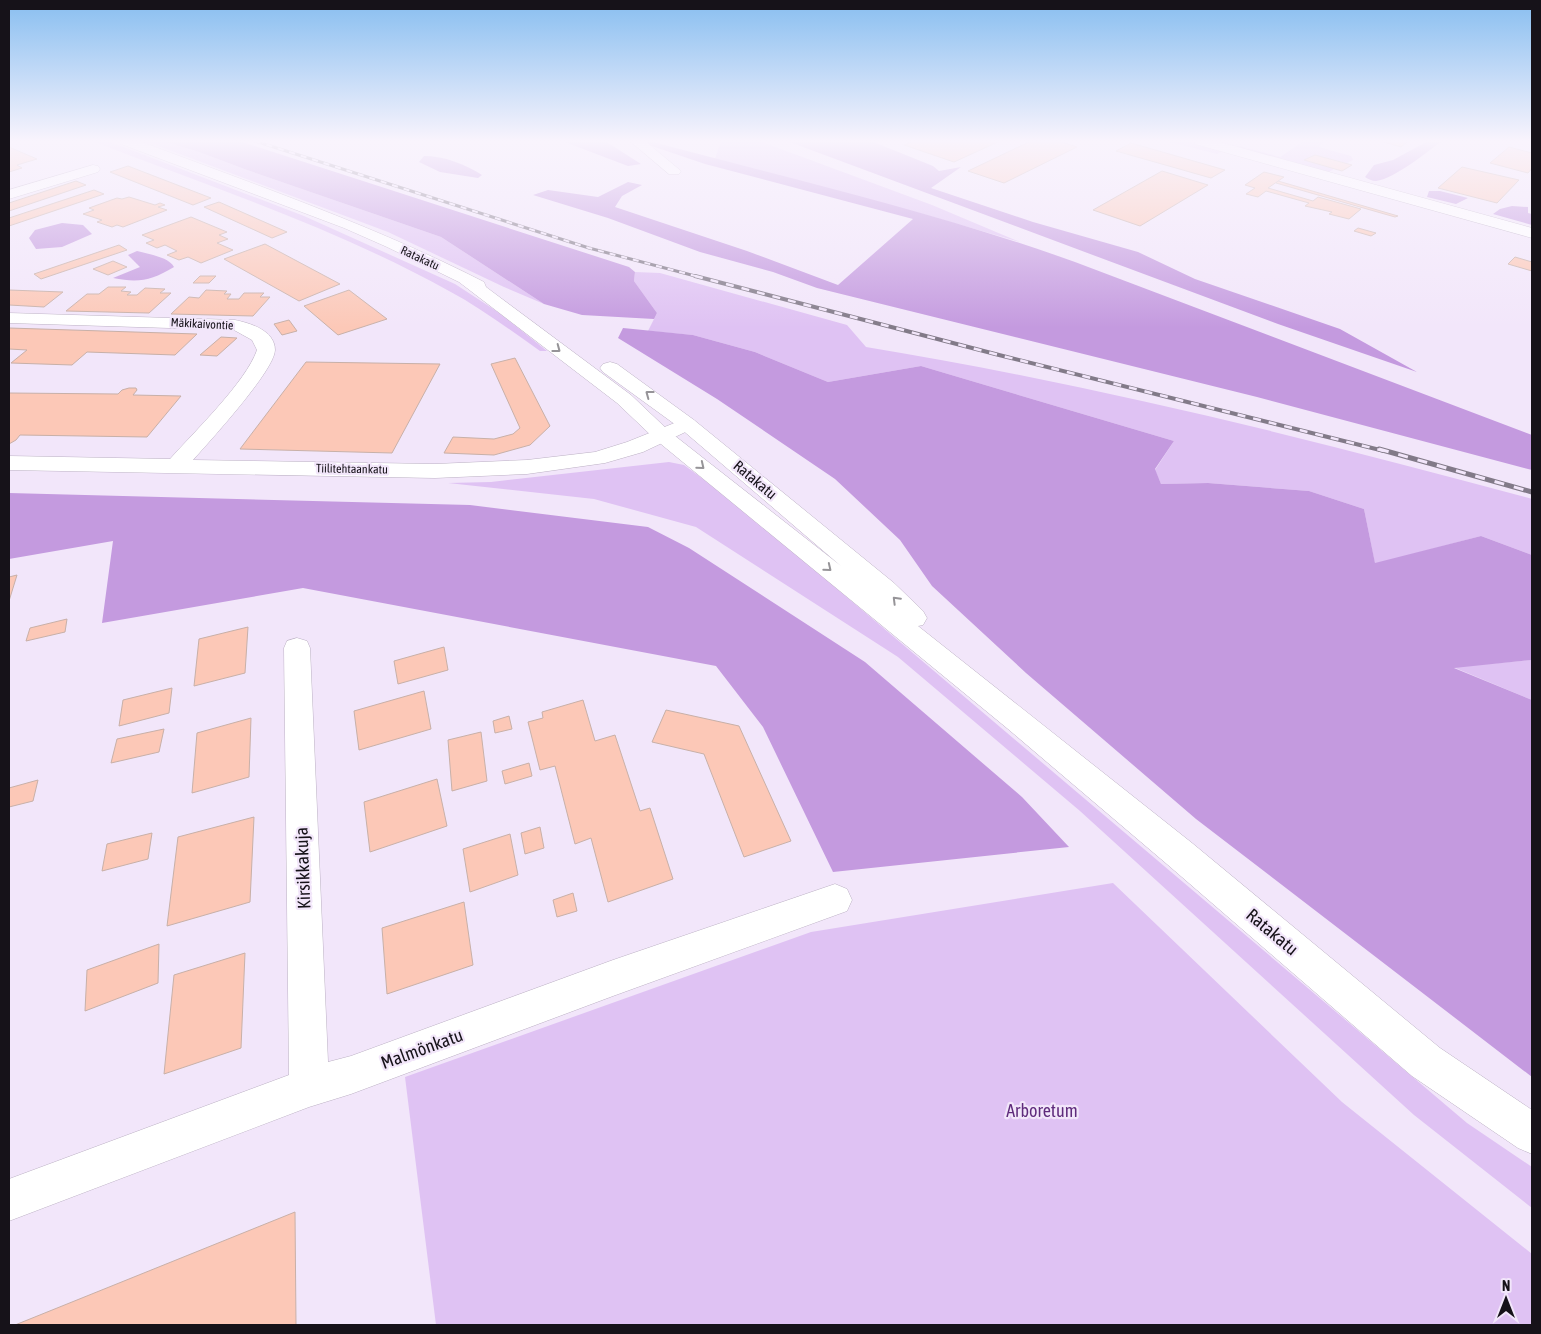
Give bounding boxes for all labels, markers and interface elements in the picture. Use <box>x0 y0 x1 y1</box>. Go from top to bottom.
street label: Ratakatu <box>399 243 442 273</box>
street label: Mäkikaivontie <box>170 315 234 333</box>
one-way arrow <box>551 343 560 351</box>
one-way arrow <box>645 391 655 400</box>
street label: Ratakatu <box>730 457 780 502</box>
street label: Tiilitehtaankatu <box>316 461 388 477</box>
one-way arrow <box>695 461 704 469</box>
one-way arrow <box>822 562 831 571</box>
one-way arrow <box>893 597 902 606</box>
street label: Kirsikkakuja <box>291 827 314 909</box>
street label: Ratakatu <box>1242 904 1302 959</box>
street label: Malmönkatu <box>378 1024 466 1073</box>
park label: Arboretum <box>1006 1100 1078 1121</box>
north arrow <box>1481 1274 1531 1324</box>
text: N <box>1502 1278 1510 1294</box>

